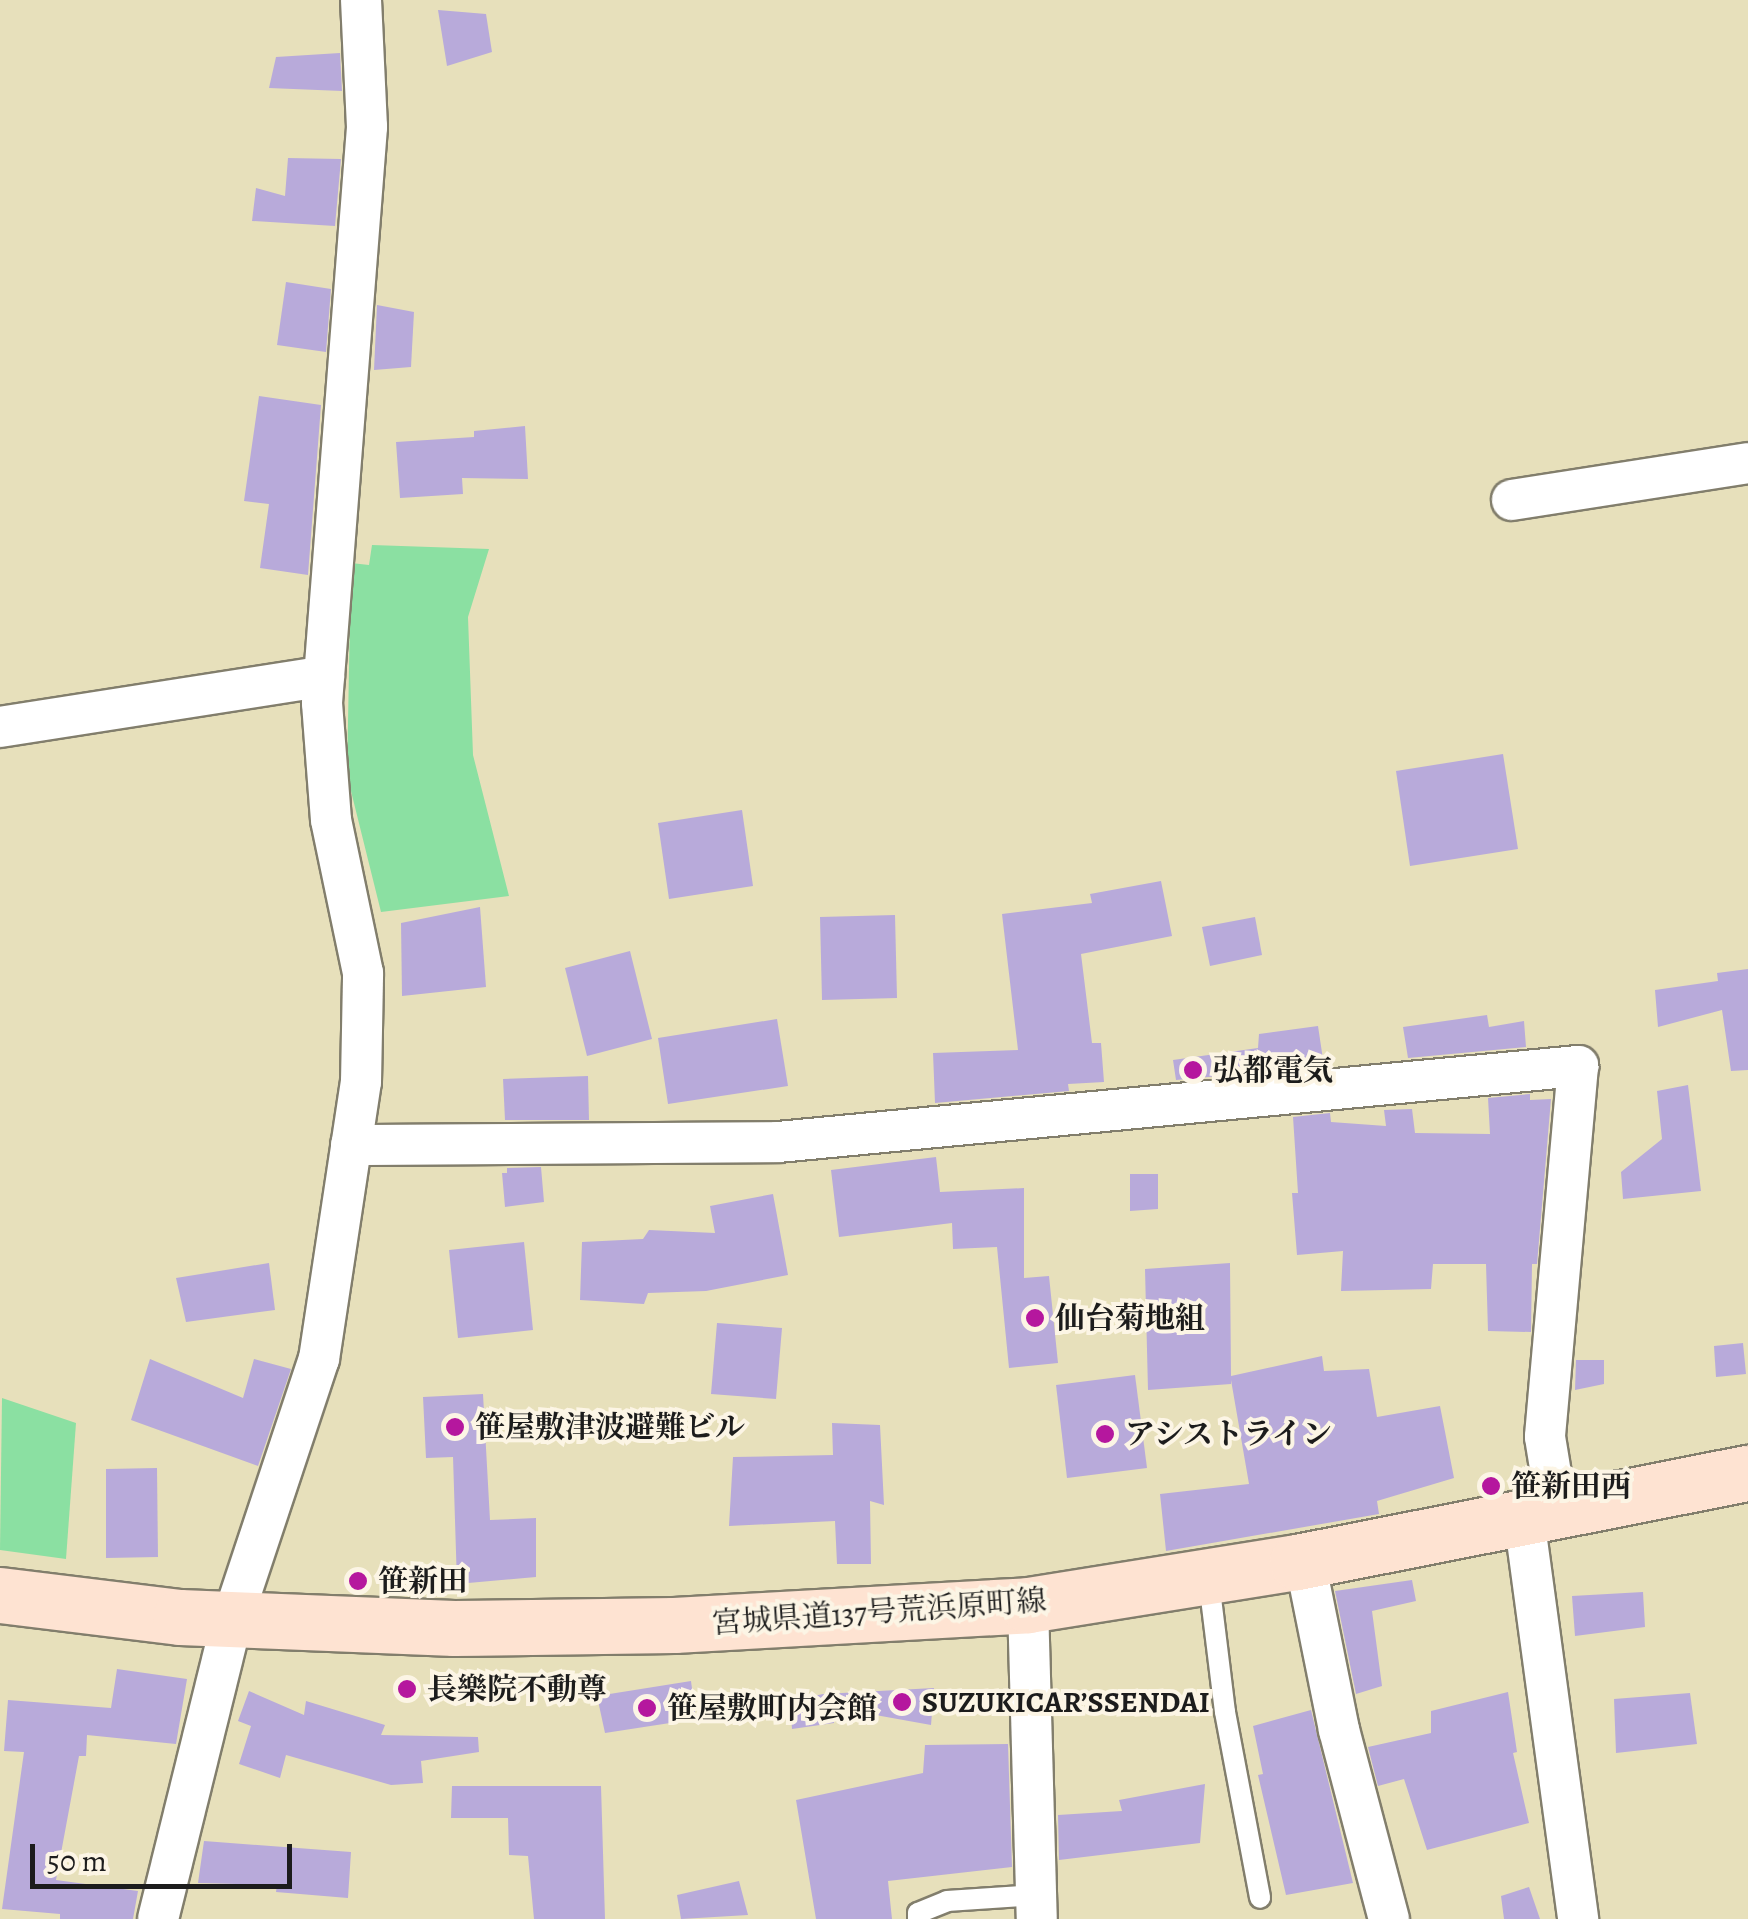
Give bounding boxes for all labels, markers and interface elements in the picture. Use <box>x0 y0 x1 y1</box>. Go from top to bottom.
place label: 弘都電気 <box>1213 1052 1333 1088</box>
marker: 弘都電気 <box>1182 1059 1204 1081</box>
place label: 仙台菊地組 <box>1055 1300 1205 1336</box>
marker: 仙台菊地組 <box>1024 1307 1046 1329</box>
place label: 笹屋敷津波避難ビル <box>475 1409 745 1445</box>
marker: 笹屋敷津波避難ビル <box>444 1416 466 1438</box>
place label: アシストライン <box>1125 1416 1335 1452</box>
marker: アシストライン <box>1094 1423 1116 1445</box>
place label: 笹新田西 <box>1511 1468 1631 1504</box>
marker: 笹新田西 <box>1480 1475 1502 1497</box>
place label: 笹新田 <box>378 1563 468 1599</box>
marker: 笹新田 <box>347 1570 369 1592</box>
street label: 宮城県道137号荒浜原町線 <box>710 1582 1048 1642</box>
place label: 長樂院不動尊 <box>427 1671 607 1707</box>
marker: 長樂院不動尊 <box>396 1678 418 1700</box>
place label: SUZUKICAR’SSENDAI <box>922 1684 1210 1720</box>
place label: 笹屋敷町内会館 <box>667 1690 877 1726</box>
marker: SUZUKICAR’SSENDAI <box>891 1691 913 1713</box>
marker: 笹屋敷町内会館 <box>636 1697 658 1719</box>
scale bar <box>35 1824 298 1886</box>
text: 50 m <box>47 1841 107 1881</box>

